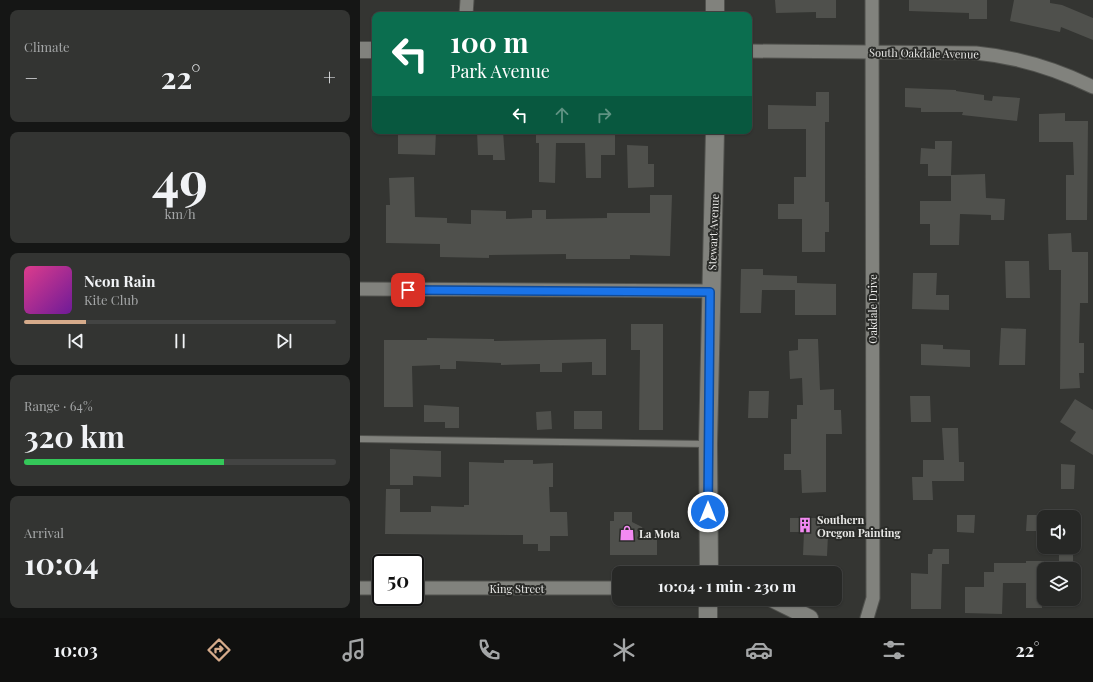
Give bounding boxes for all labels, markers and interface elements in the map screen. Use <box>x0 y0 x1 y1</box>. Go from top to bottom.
text: 100 m <box>450 23 529 60</box>
icon: left <box>384 28 436 80</box>
text: Climate <box>24 38 70 55</box>
street label: South Oakdale Avenue <box>869 45 980 61</box>
text: 22° <box>161 57 201 97</box>
text: Park Avenue <box>450 59 550 83</box>
text: − <box>24 62 38 92</box>
text: + <box>323 62 336 92</box>
icon: left <box>509 104 531 126</box>
icon: ahead <box>551 104 573 126</box>
icon: right <box>593 104 615 126</box>
text: 49 <box>152 144 208 213</box>
street label: Stewart Avenue <box>704 193 722 270</box>
text: km/h <box>164 205 196 222</box>
text: Neon Rain <box>84 271 155 291</box>
pin <box>391 273 425 307</box>
street label: Oakdale Drive <box>865 274 880 344</box>
icon: arrive <box>397 279 419 301</box>
text: Kite Club <box>84 291 138 308</box>
icon: previous <box>65 330 87 352</box>
icon: pause <box>169 330 191 352</box>
icon: next <box>273 330 295 352</box>
text: Range · 64% <box>24 397 93 414</box>
text: 320 km <box>24 416 125 456</box>
position arrow <box>687 491 729 533</box>
map controls <box>1037 510 1081 606</box>
button: sound <box>1037 510 1081 554</box>
place label: Southern Oregon Painting <box>817 512 902 540</box>
building icon: Southern Oregon Painting <box>796 516 814 534</box>
text: Arrival <box>24 524 64 541</box>
shop icon: La Mota <box>618 524 636 542</box>
place label: La Mota <box>639 526 680 541</box>
text: 10:04 <box>24 543 98 583</box>
speed limit sign: 50 <box>372 554 424 606</box>
button: layers <box>1037 562 1081 606</box>
text: 10:04 · 1 min · 230 m <box>658 576 796 596</box>
street label: King Street <box>490 581 545 596</box>
icon: directions <box>205 636 233 664</box>
icon: music <box>340 636 368 664</box>
icon: phone <box>475 636 503 664</box>
icon: climate <box>610 636 638 664</box>
icon: car <box>745 636 773 664</box>
icon: filters <box>880 636 908 664</box>
text: 10:03 <box>54 638 98 662</box>
text: 22° <box>1015 638 1039 662</box>

